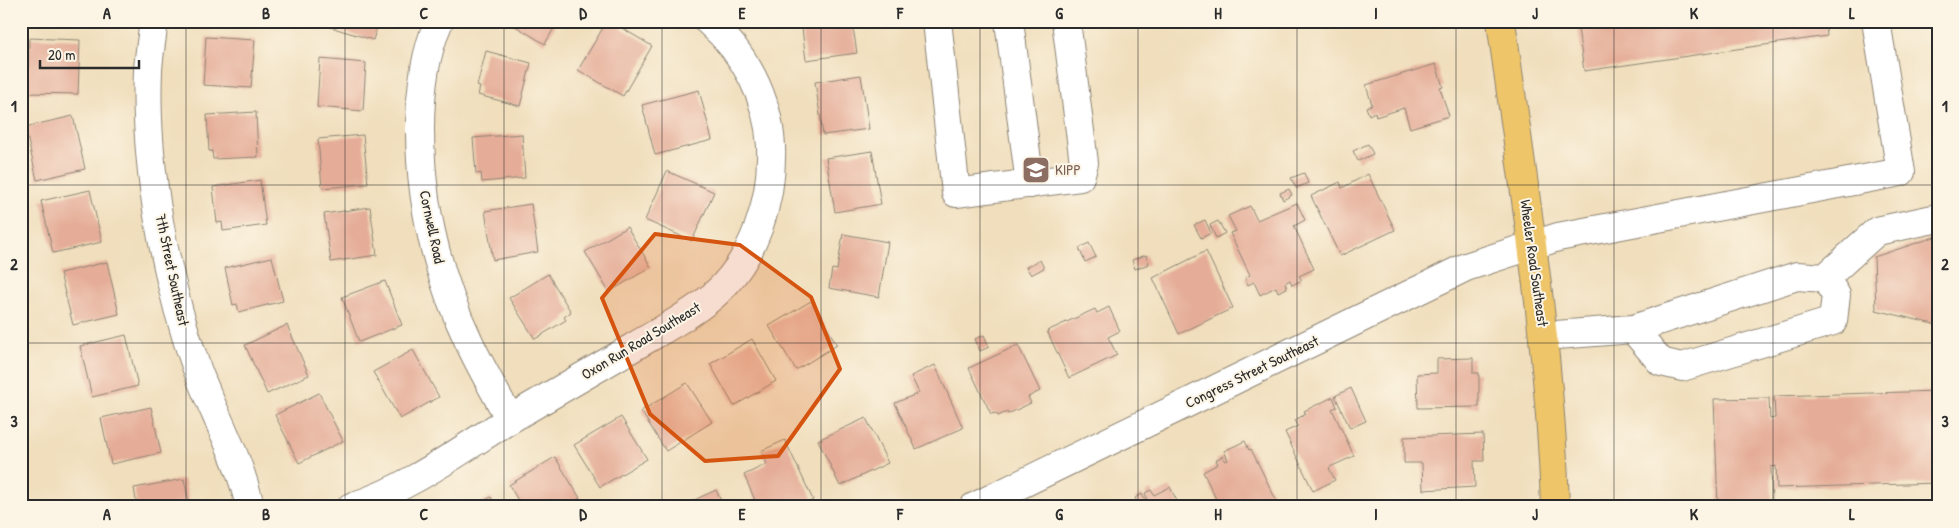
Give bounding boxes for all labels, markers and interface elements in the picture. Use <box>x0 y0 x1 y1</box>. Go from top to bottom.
text: A <box>103 2 111 24</box>
text: B <box>262 2 270 24</box>
text: C <box>420 2 429 24</box>
text: D <box>579 2 587 24</box>
text: E <box>738 2 746 24</box>
text: F <box>896 2 904 24</box>
text: G <box>1055 2 1063 24</box>
text: H <box>1214 2 1222 24</box>
text: I <box>1374 2 1378 24</box>
text: J <box>1532 2 1538 24</box>
text: K <box>1690 2 1699 24</box>
text: L <box>1849 2 1855 24</box>
scale bar <box>40 38 139 70</box>
text: 20 m <box>48 44 75 65</box>
text: 1 <box>11 95 17 117</box>
text: 1 <box>1942 95 1948 117</box>
school or university icon: KIPP <box>1021 155 1051 185</box>
place label: KIPP <box>1055 159 1081 180</box>
street label: Cornwell Road <box>414 188 451 266</box>
street label: Wheeler Road Southeast <box>1515 198 1554 329</box>
street label: 7th Street Southeast <box>150 212 195 329</box>
text: 2 <box>10 253 18 275</box>
text: 2 <box>1941 253 1949 275</box>
street label: Oxon Run Road Southeast <box>577 296 705 384</box>
street label: Congress Street Southeast <box>1182 330 1323 413</box>
text: 3 <box>10 410 18 432</box>
text: 3 <box>1941 410 1949 432</box>
text: A <box>103 503 111 525</box>
text: B <box>262 503 270 525</box>
text: C <box>420 503 429 525</box>
text: D <box>579 503 587 525</box>
text: E <box>738 503 746 525</box>
text: F <box>896 503 904 525</box>
text: G <box>1055 503 1063 525</box>
text: H <box>1214 503 1222 525</box>
text: I <box>1374 503 1378 525</box>
text: J <box>1532 503 1538 525</box>
text: K <box>1690 503 1699 525</box>
text: L <box>1849 503 1855 525</box>

